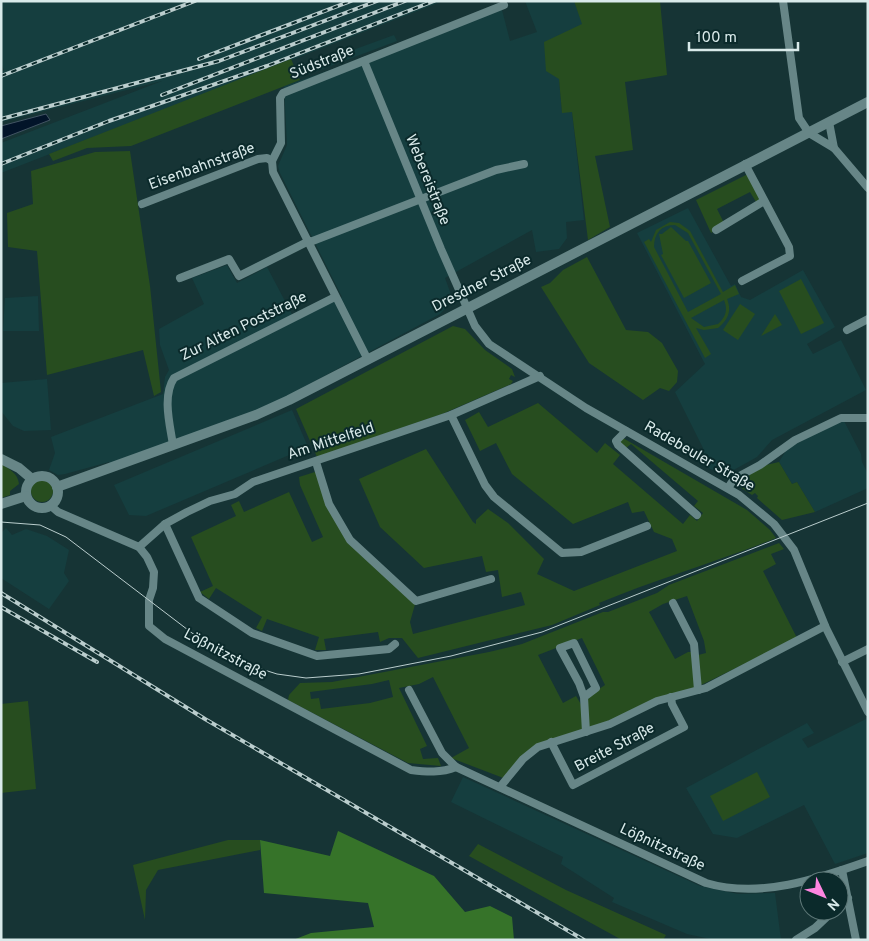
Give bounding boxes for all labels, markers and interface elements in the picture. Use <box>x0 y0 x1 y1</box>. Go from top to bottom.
scale bar <box>689 20 798 52</box>
text: 100 m <box>696 29 737 48</box>
street label: Südstraße <box>287 42 357 84</box>
street label: Webereistraße <box>400 132 454 228</box>
street label: Eisenbahnstraße <box>146 139 258 195</box>
street label: Dresdner Straße <box>429 251 535 317</box>
street label: Zur Alten Poststraße <box>178 288 310 366</box>
street label: Radebeuler Straße <box>640 418 758 496</box>
street label: Am Mittelfeld <box>285 419 377 465</box>
street label: Lößnitzstraße <box>180 625 270 685</box>
street label: Breite Straße <box>572 719 658 777</box>
street label: Lößnitzstraße <box>616 820 708 876</box>
north arrow <box>799 871 849 921</box>
text: N <box>823 894 842 913</box>

